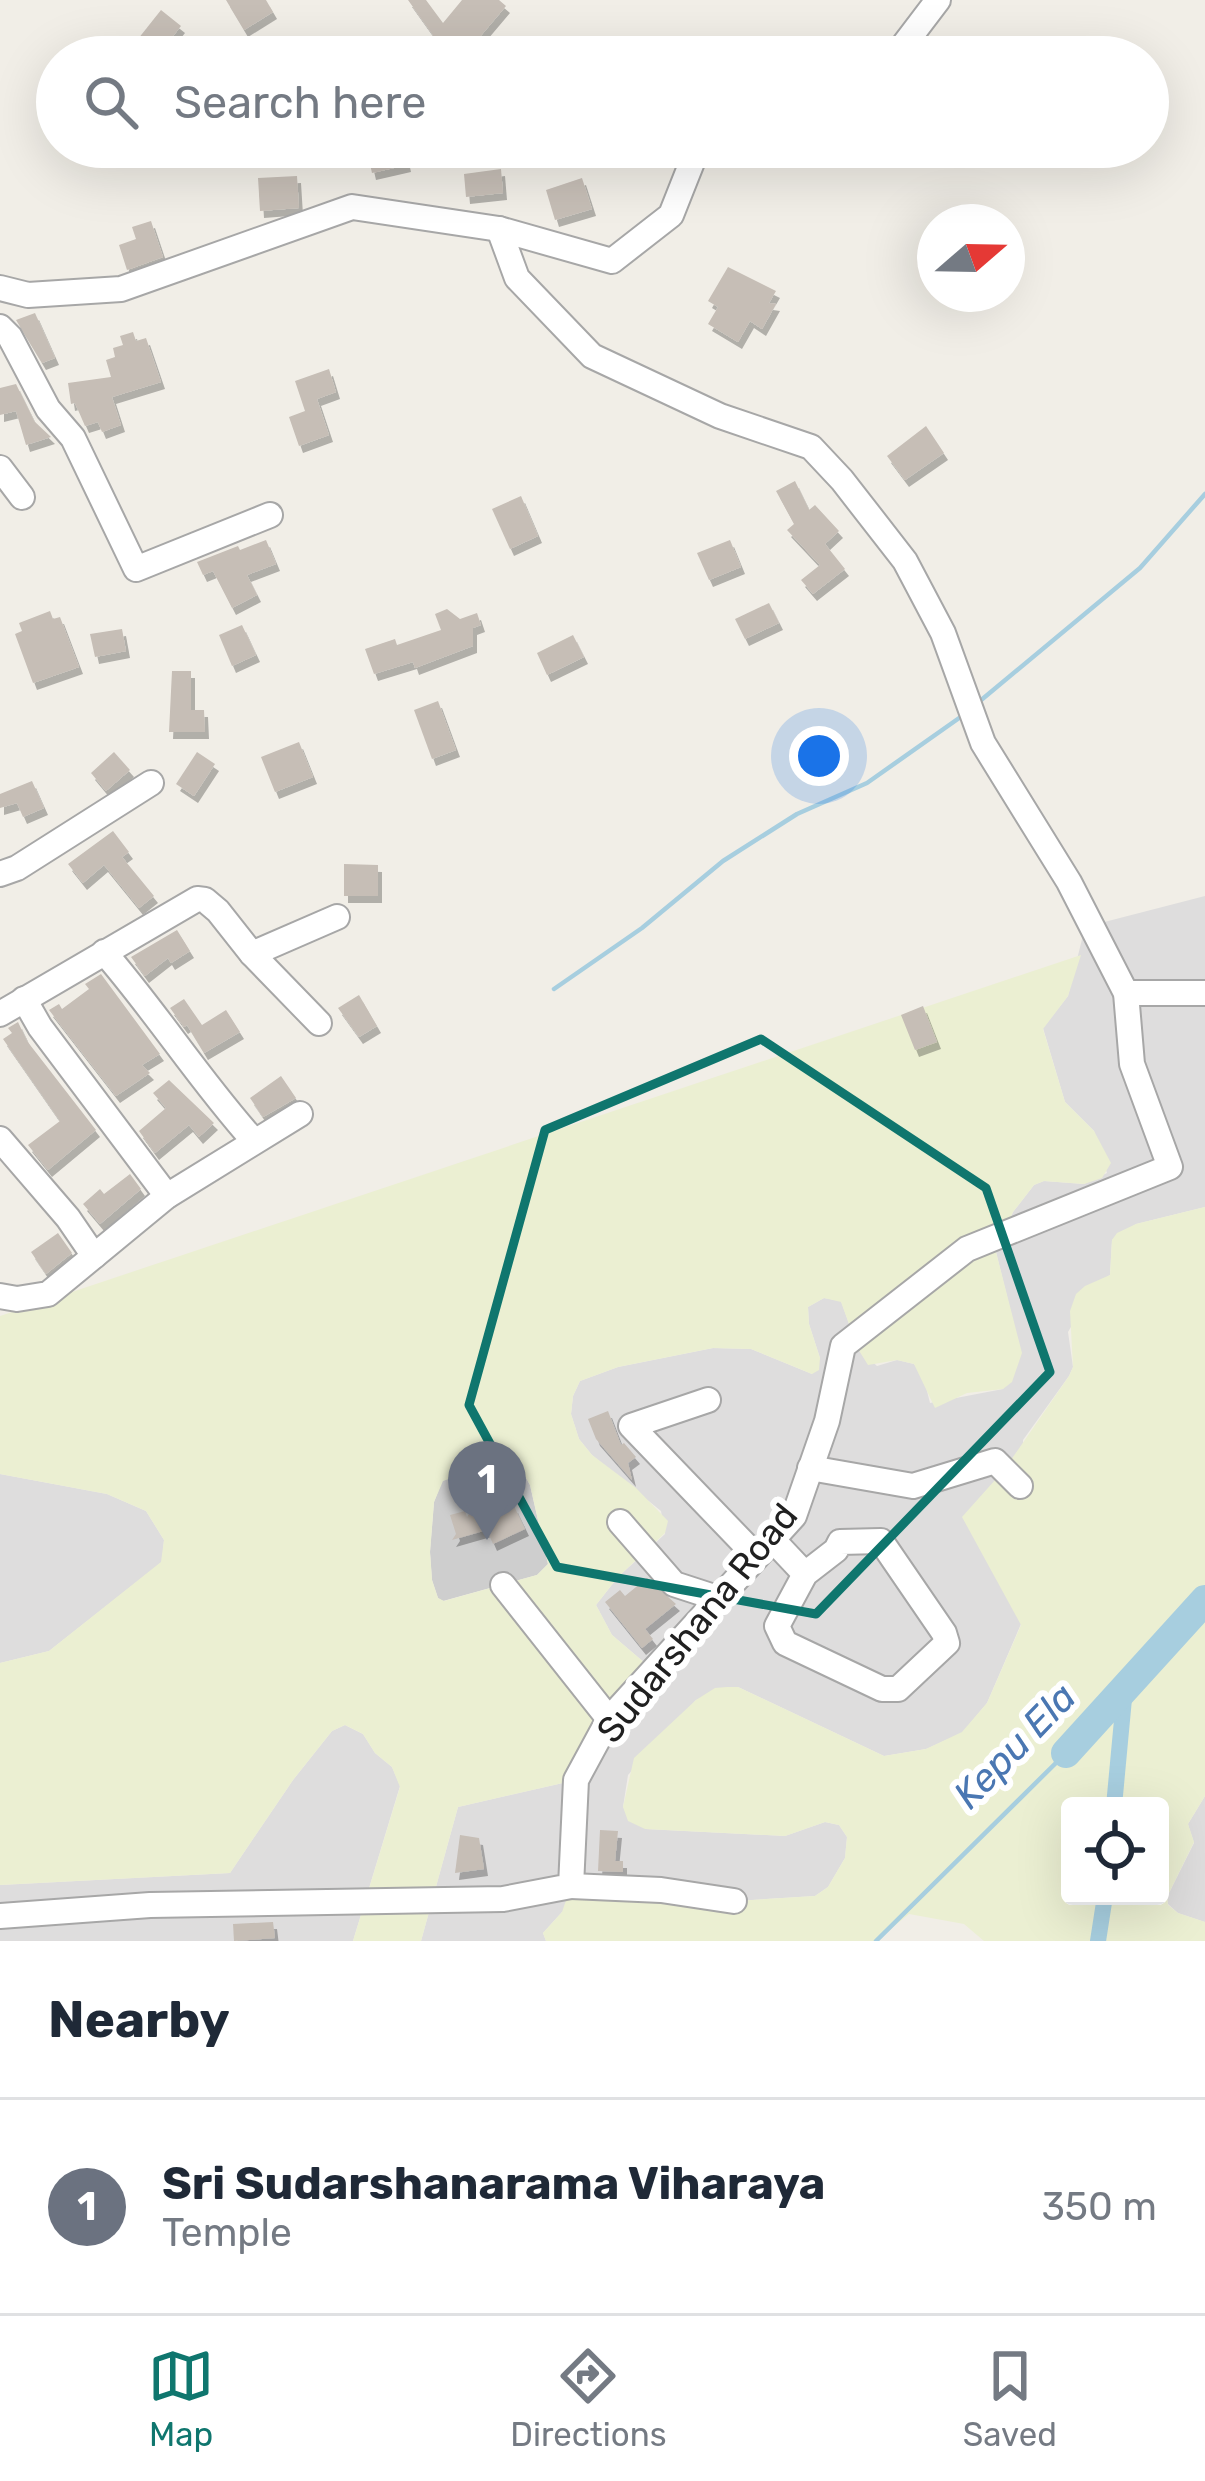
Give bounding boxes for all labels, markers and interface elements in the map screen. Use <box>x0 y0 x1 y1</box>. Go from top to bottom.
search box <box>36 36 1169 168</box>
icon: search <box>78 69 144 135</box>
text: Search here <box>174 76 426 129</box>
north arrow <box>917 204 1025 312</box>
your location <box>789 726 849 786</box>
pin: 1 <box>448 1441 526 1540</box>
street label: Sudarshana Road <box>587 1495 807 1751</box>
water label: Kepu Ela <box>944 1674 1086 1818</box>
map controls <box>1061 1797 1169 1905</box>
button: locate <box>1061 1797 1169 1905</box>
text: Nearby <box>48 1989 230 2050</box>
text: Sri Sudarshanarama Viharaya <box>162 2157 825 2210</box>
text: 1 <box>77 2184 97 2230</box>
text: 350 m <box>1041 2184 1157 2230</box>
text: Temple <box>162 2210 292 2256</box>
tab: Map <box>148 2343 214 2454</box>
tab: Directions <box>510 2343 667 2454</box>
tab: Saved <box>963 2343 1057 2454</box>

